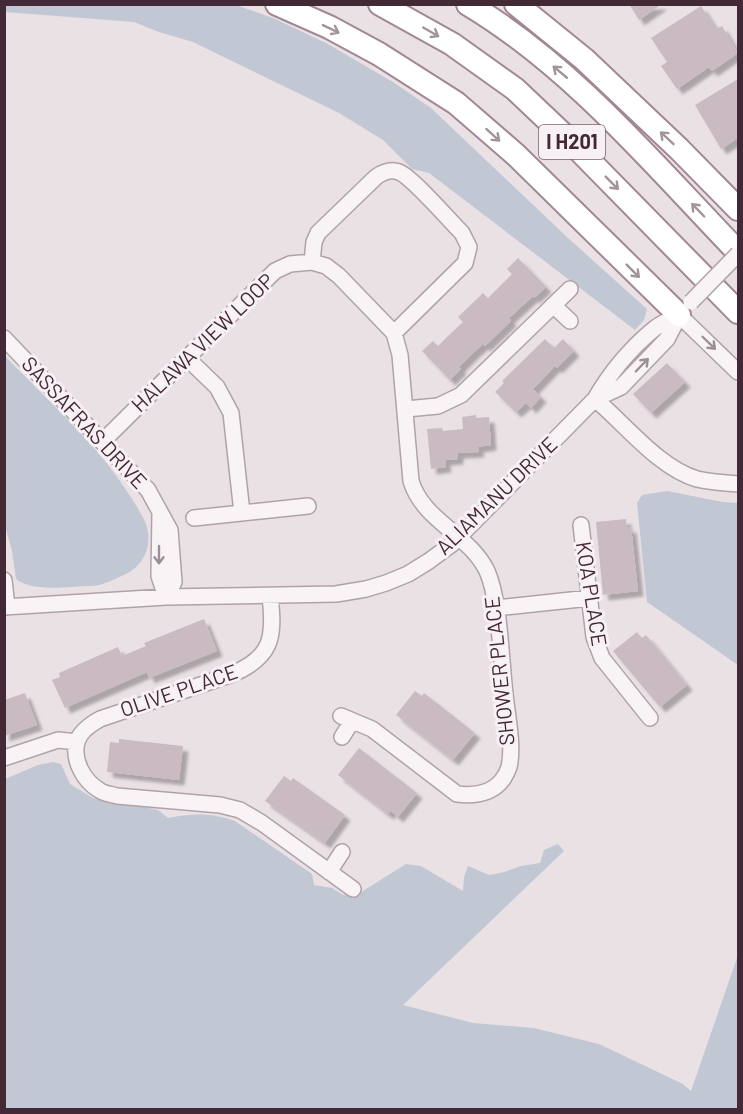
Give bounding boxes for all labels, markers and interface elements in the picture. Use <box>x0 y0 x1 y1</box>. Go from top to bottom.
one-way arrow <box>321 23 339 35</box>
one-way arrow <box>422 26 439 38</box>
one-way arrow <box>552 66 568 79</box>
road number: I H201 <box>539 125 605 159</box>
one-way arrow <box>486 128 501 142</box>
one-way arrow <box>660 131 675 145</box>
one-way arrow <box>605 176 620 191</box>
one-way arrow <box>691 202 705 217</box>
one-way arrow <box>625 264 640 278</box>
street label: HALAWA VIEW LOOP <box>125 267 278 416</box>
one-way arrow <box>701 336 716 351</box>
street label: SASSAFRAS DRIVE <box>17 351 153 493</box>
one-way arrow <box>635 358 649 373</box>
street label: ALIAMANU DRIVE <box>430 431 562 559</box>
street label: KOA PLACE <box>572 540 613 648</box>
one-way arrow <box>153 545 165 565</box>
street label: SHOWER PLACE <box>478 595 519 747</box>
street label: OLIVE PLACE <box>116 658 241 721</box>

